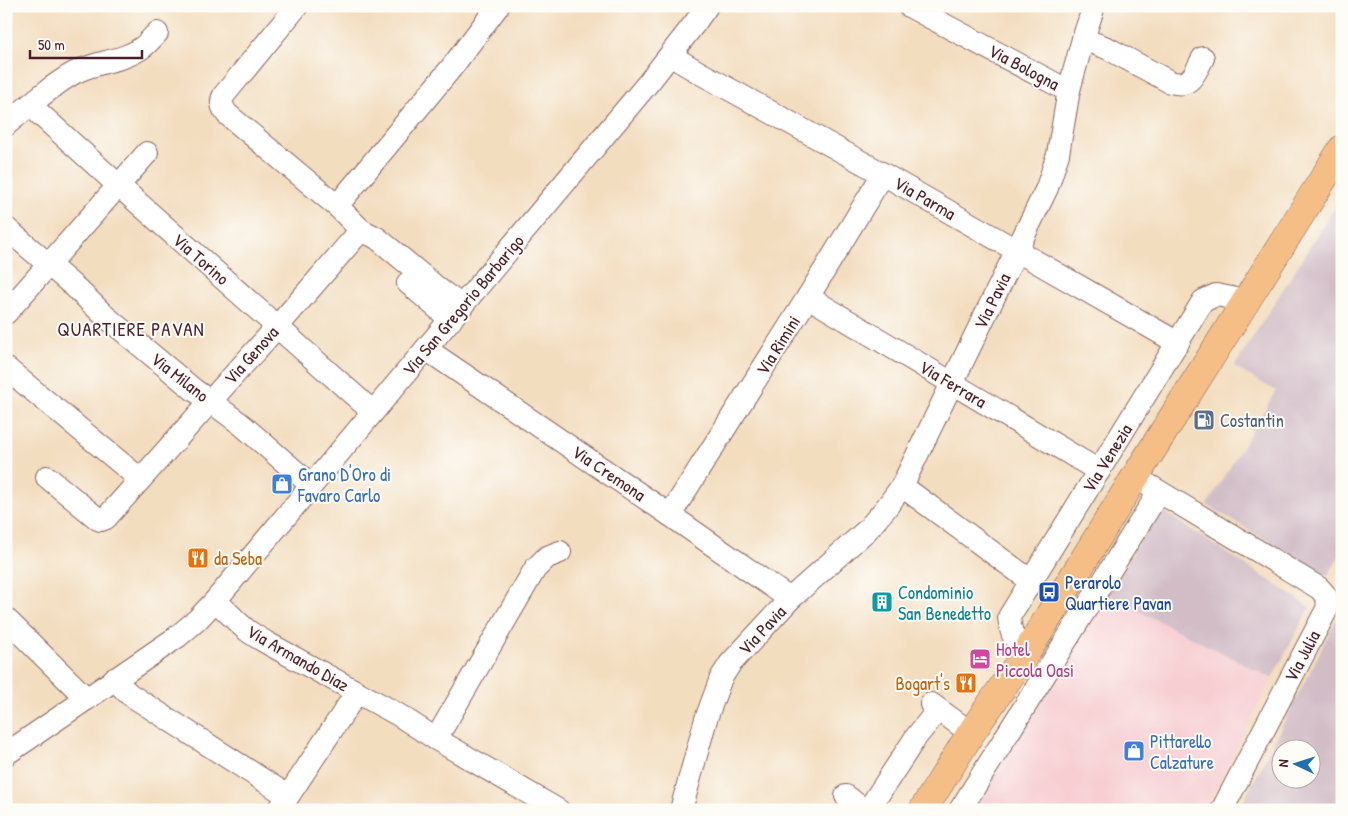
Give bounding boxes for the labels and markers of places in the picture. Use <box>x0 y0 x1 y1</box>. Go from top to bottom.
fuel station icon: Costantin <box>1192 408 1216 432</box>
place label: Costantin <box>1220 408 1284 433</box>
place label: Grano D'Oro di Favaro Carlo <box>297 462 391 508</box>
shop icon: Grano D'Oro di Favaro Carlo <box>270 472 294 496</box>
restaurant icon: da Seba <box>186 546 210 570</box>
place label: da Seba <box>214 546 262 571</box>
place label: Perarolo Quartiere Pavan <box>1065 570 1172 616</box>
place label: Condominio San Benedetto <box>898 580 991 626</box>
bus stop icon: Perarolo Quartiere Pavan <box>1037 580 1061 604</box>
building icon: Condominio San Benedetto <box>870 590 894 614</box>
place label: Hotel Piccola Oasi <box>996 637 1074 683</box>
hotel icon: Hotel Piccola Oasi <box>968 647 992 671</box>
place label: Bogart's <box>896 671 950 696</box>
restaurant icon: Bogart's <box>954 671 978 695</box>
place label: Pittarello Calzature <box>1150 729 1214 775</box>
shop icon: Pittarello Calzature <box>1122 739 1146 763</box>

